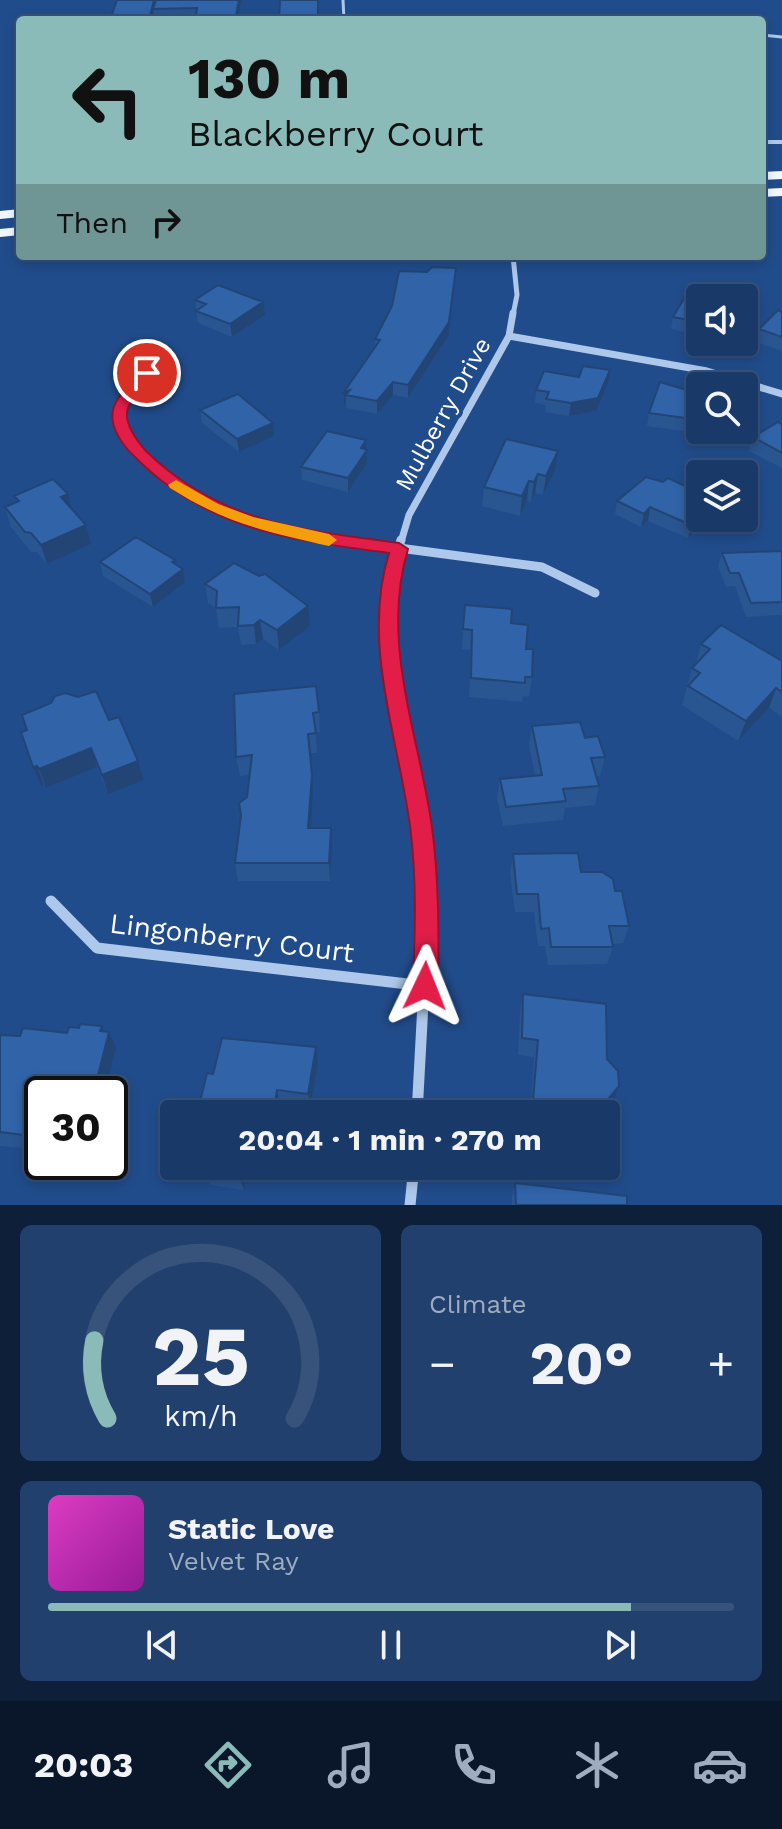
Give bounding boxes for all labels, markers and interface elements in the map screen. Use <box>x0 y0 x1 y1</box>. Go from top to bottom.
text: 130 m <box>188 46 350 112</box>
icon: left <box>56 48 160 152</box>
text: Blackberry Court <box>188 113 483 155</box>
icon: right <box>144 200 188 244</box>
text: Then <box>56 205 128 240</box>
map controls <box>686 284 758 532</box>
button: sound <box>686 284 758 356</box>
street label: Mulberry Drive <box>389 333 497 495</box>
pin <box>113 339 181 407</box>
icon: arrive <box>125 351 169 395</box>
button: search <box>686 372 758 444</box>
button: layers <box>686 460 758 532</box>
street label: Lingonberry Court <box>108 907 356 969</box>
position arrow <box>383 944 467 1028</box>
speed limit sign: 30 <box>24 1076 128 1180</box>
text: 20:04 · 1 min · 270 m <box>238 1122 542 1157</box>
text: Climate <box>429 1289 527 1319</box>
text: 25 <box>151 1308 250 1405</box>
text: 20° <box>529 1328 634 1399</box>
text: − <box>429 1338 456 1390</box>
text: + <box>707 1338 734 1390</box>
text: km/h <box>164 1399 237 1433</box>
text: Static Love <box>168 1511 334 1546</box>
text: Velvet Ray <box>168 1546 299 1576</box>
icon: previous <box>140 1623 184 1667</box>
icon: pause <box>369 1623 413 1667</box>
icon: next <box>598 1623 642 1667</box>
icon: directions <box>200 1737 256 1793</box>
icon: music <box>323 1737 379 1793</box>
icon: phone <box>446 1737 502 1793</box>
icon: climate <box>569 1737 625 1793</box>
icon: car <box>692 1737 748 1793</box>
text: 20:03 <box>34 1744 133 1786</box>

